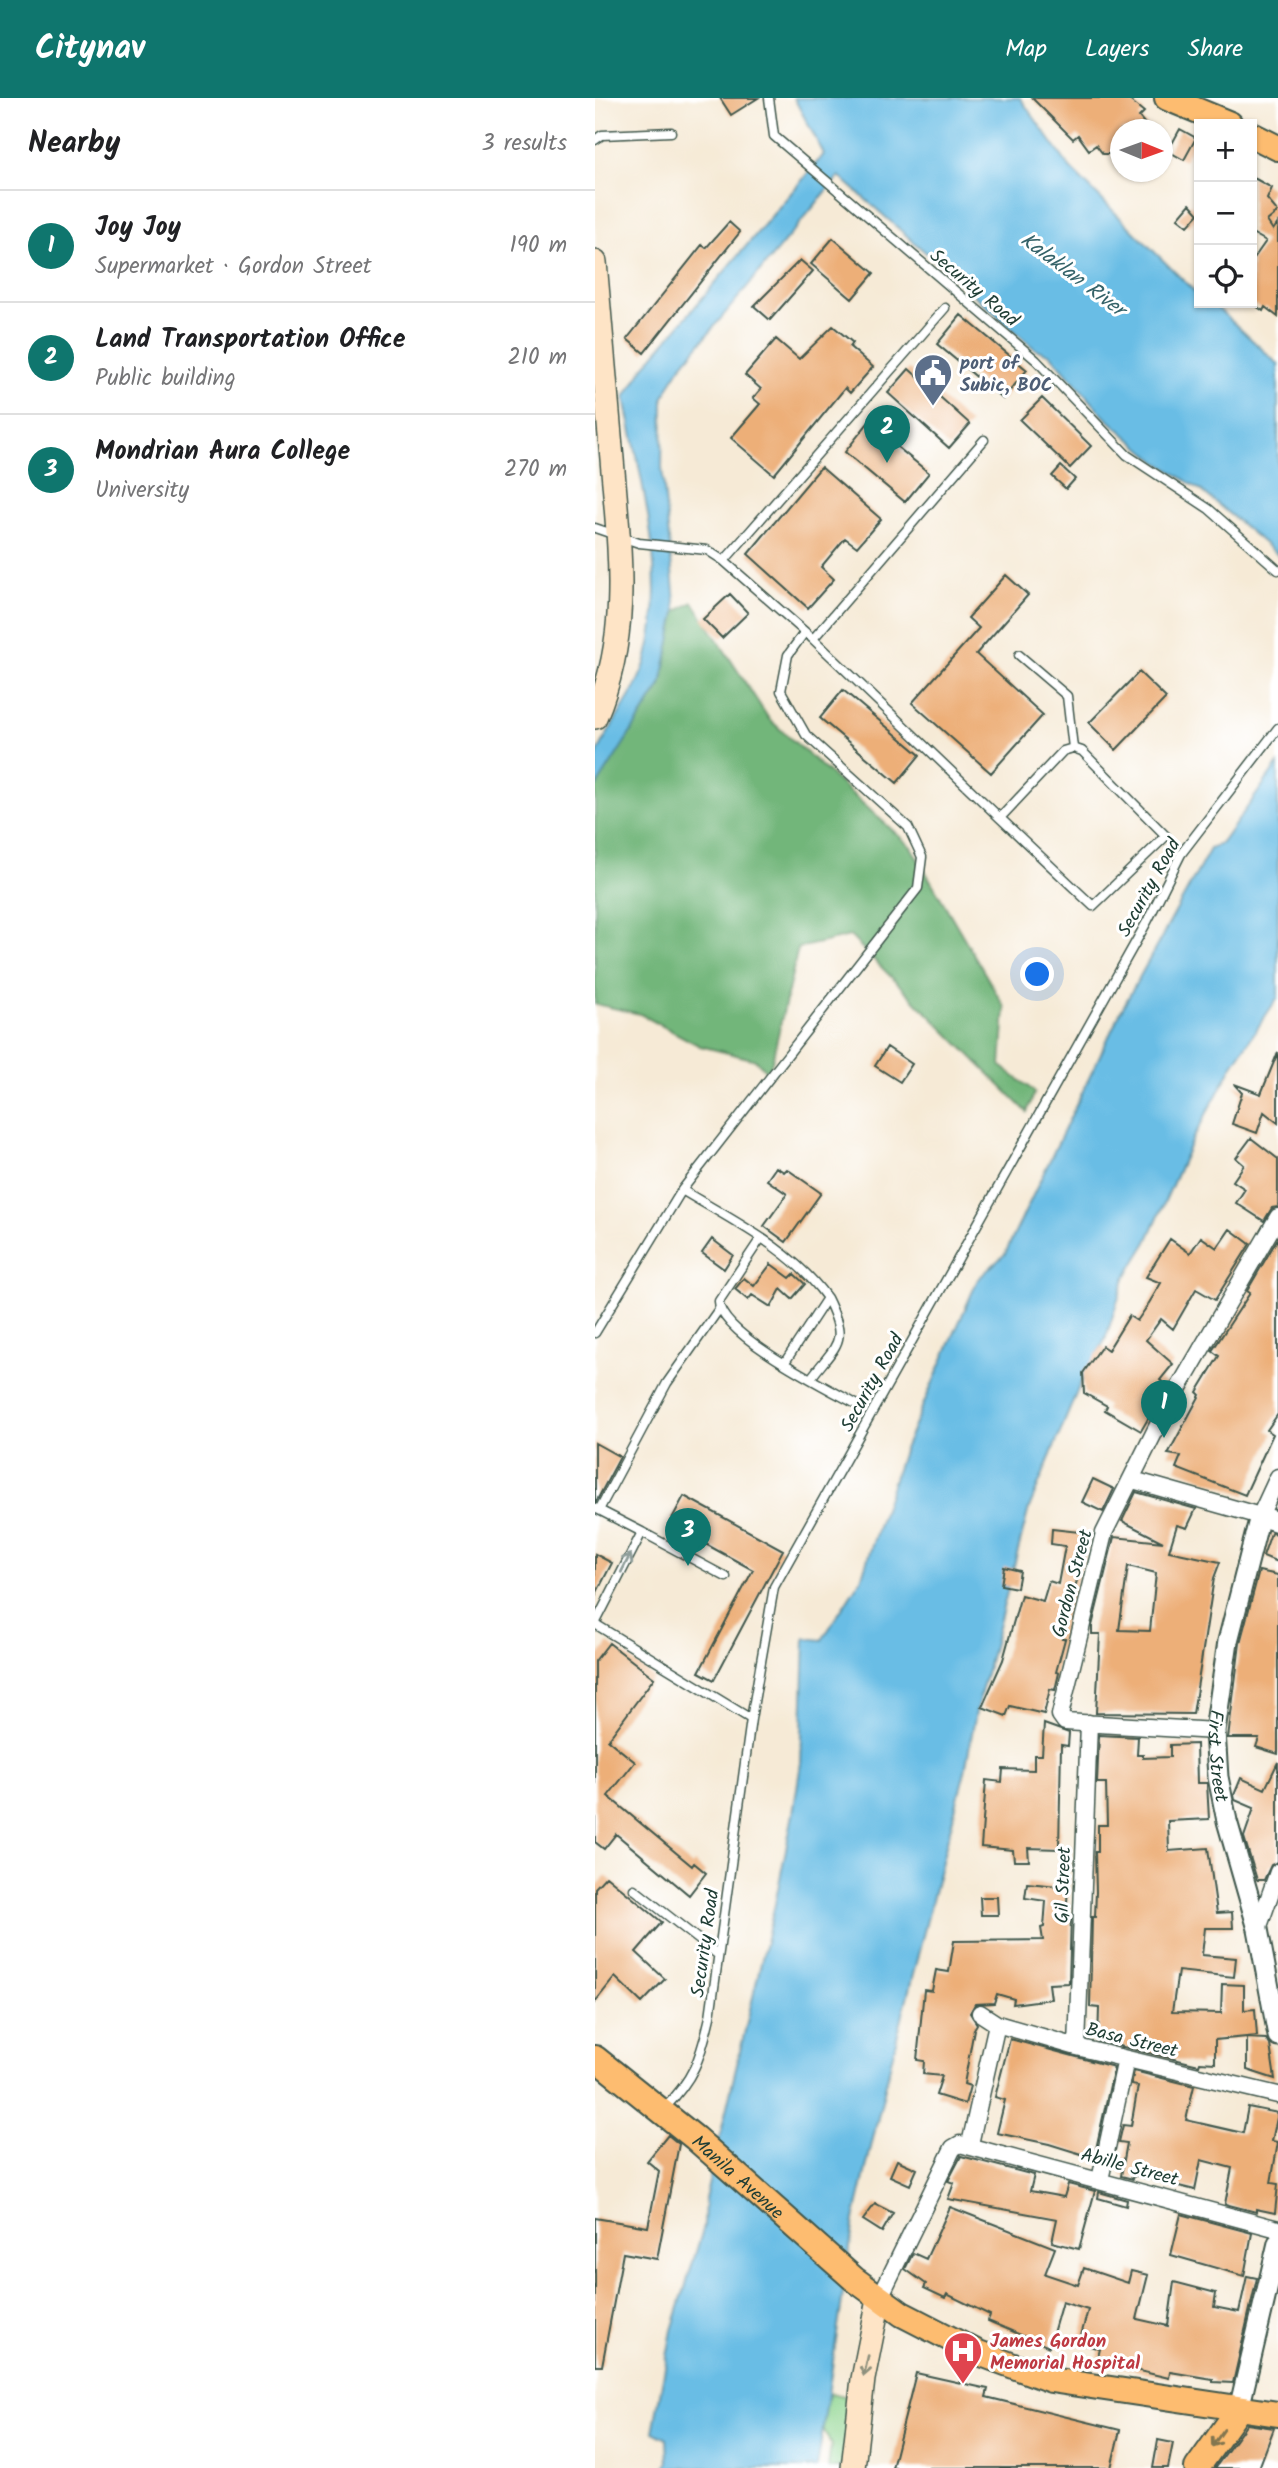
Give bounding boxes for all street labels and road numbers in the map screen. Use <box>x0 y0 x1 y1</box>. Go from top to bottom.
street label: Security Road <box>922 242 1026 335</box>
street label: Security Road <box>1110 833 1190 943</box>
street label: Security Road <box>833 1328 913 1438</box>
street label: Gordon Street <box>1044 1526 1102 1641</box>
street label: First Street <box>1198 1708 1236 1806</box>
street label: Gil Street <box>1048 1846 1080 1924</box>
street label: Security Road <box>684 1887 728 1999</box>
street label: Basa Street <box>1082 2015 1181 2067</box>
street label: Manila Avenue <box>684 2128 791 2228</box>
street label: Abille Street <box>1077 2141 1182 2195</box>

